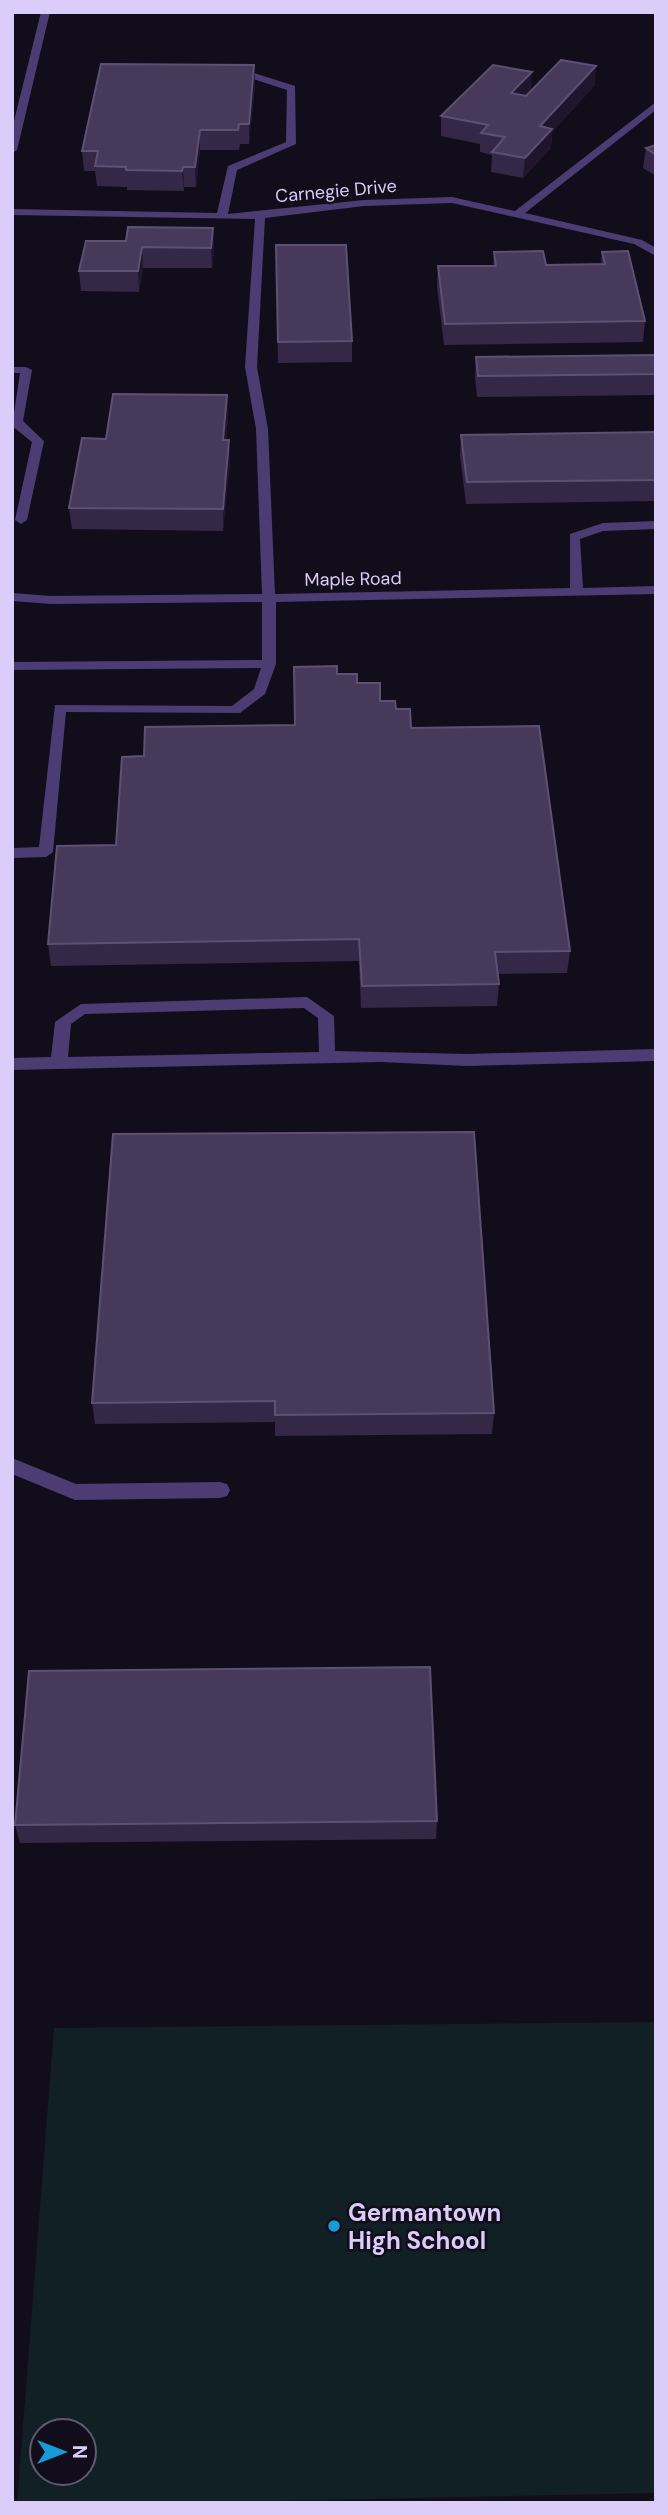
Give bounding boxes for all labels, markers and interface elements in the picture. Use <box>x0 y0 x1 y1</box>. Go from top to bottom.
street label: Carnegie Drive <box>274 174 398 208</box>
street label: Maple Road <box>304 566 402 592</box>
place label: Germantown High School <box>348 2197 501 2256</box>
marker: Germantown High School <box>326 2218 342 2234</box>
north arrow <box>28 2417 98 2487</box>
text: N <box>67 2445 92 2459</box>

